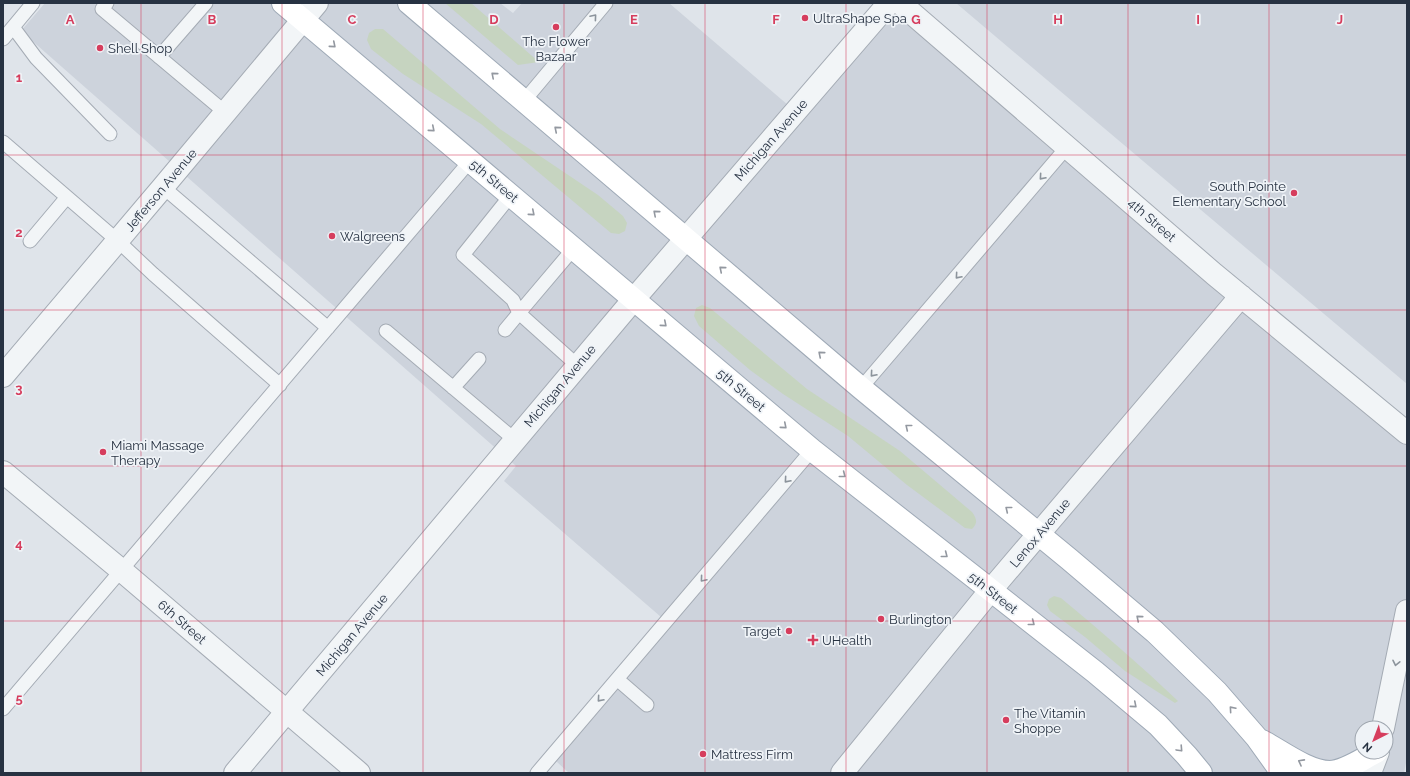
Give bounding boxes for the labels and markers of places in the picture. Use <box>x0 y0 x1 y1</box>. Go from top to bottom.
place label: UltraShape Spa <box>813 11 907 26</box>
marker: UltraShape Spa <box>800 13 810 23</box>
marker: The Flower Bazaar <box>551 22 561 32</box>
place label: The Flower Bazaar <box>522 34 590 64</box>
place label: Shell Shop <box>108 41 172 56</box>
marker: Shell Shop <box>95 43 105 53</box>
place label: South Pointe Elementary School <box>1172 179 1286 209</box>
marker: South Pointe Elementary School <box>1289 188 1299 198</box>
place label: Walgreens <box>340 229 405 244</box>
marker: Walgreens <box>327 231 337 241</box>
place label: Miami Massage Therapy <box>111 438 205 468</box>
marker: Miami Massage Therapy <box>98 447 108 457</box>
place label: Burlington <box>889 612 951 627</box>
marker: Burlington <box>876 614 886 624</box>
place label: Target <box>743 624 782 639</box>
marker: Target <box>784 626 794 636</box>
place label: UHealth <box>822 633 872 648</box>
marker: UHealth <box>807 634 819 646</box>
place label: The Vitamin Shoppe <box>1014 706 1085 736</box>
marker: The Vitamin Shoppe <box>1001 715 1011 725</box>
place label: Mattress Firm <box>711 747 793 762</box>
marker: Mattress Firm <box>698 749 708 759</box>

